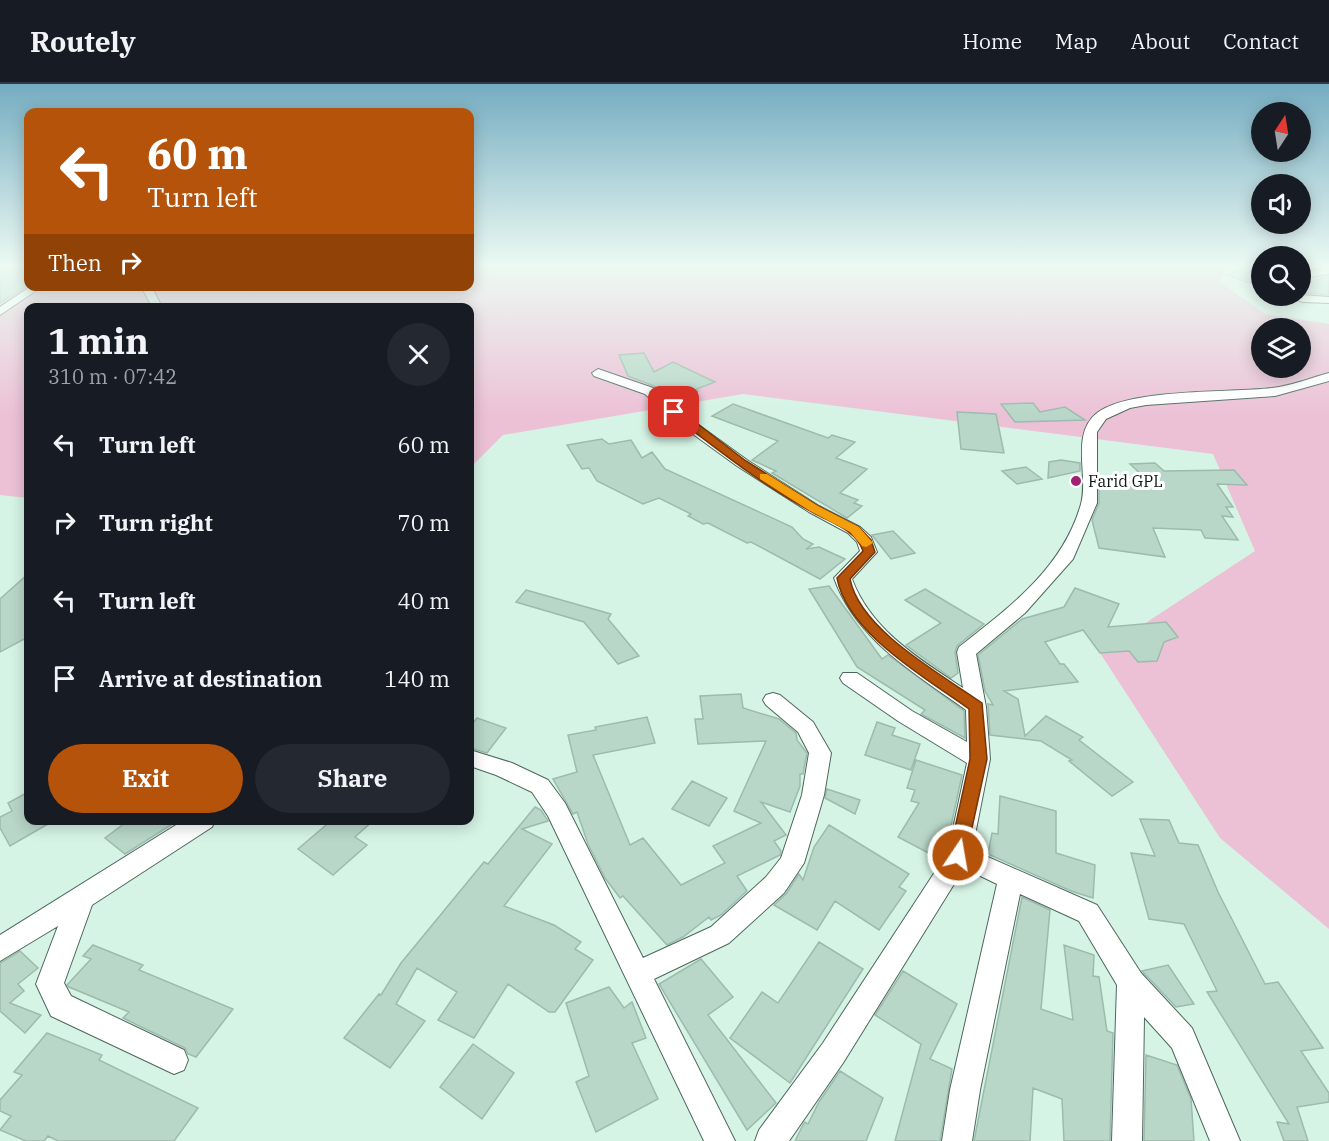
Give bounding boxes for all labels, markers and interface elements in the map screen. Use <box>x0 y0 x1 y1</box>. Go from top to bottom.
text: Routely <box>30 23 136 60</box>
text: Home <box>962 27 1022 55</box>
text: Map <box>1055 27 1098 55</box>
text: About <box>1131 27 1190 55</box>
text: Contact <box>1223 27 1299 55</box>
north arrow <box>1251 102 1311 162</box>
map controls <box>1251 102 1311 378</box>
text: 60 m <box>147 126 248 181</box>
icon: left <box>48 132 126 210</box>
button: sound <box>1251 174 1311 234</box>
text: Turn left <box>147 179 258 214</box>
icon: right <box>114 246 147 279</box>
button: search <box>1251 246 1311 306</box>
text: Then <box>48 248 102 277</box>
text: 1 min <box>48 317 149 364</box>
button: layers <box>1251 318 1311 378</box>
button: close <box>387 323 450 386</box>
text: 310 m · 07:42 <box>48 363 177 390</box>
pin <box>648 386 699 437</box>
icon: arrive <box>657 395 690 428</box>
icon: left <box>48 428 81 461</box>
text: Turn left <box>99 430 195 459</box>
text: 60 m <box>398 430 450 459</box>
place label: Farid GPL <box>1088 471 1163 491</box>
marker: Farid GPL <box>1069 474 1083 488</box>
icon: right <box>48 506 81 539</box>
text: Turn right <box>99 508 213 537</box>
text: 70 m <box>398 508 450 537</box>
icon: left <box>48 584 81 617</box>
text: Turn left <box>99 586 195 615</box>
text: 40 m <box>398 586 450 615</box>
icon: arrive <box>48 662 81 695</box>
text: Arrive at destination <box>99 664 322 693</box>
text: 140 m <box>384 664 450 693</box>
button: Exit <box>48 744 243 813</box>
button: Share <box>255 744 450 813</box>
position arrow <box>926 823 990 887</box>

